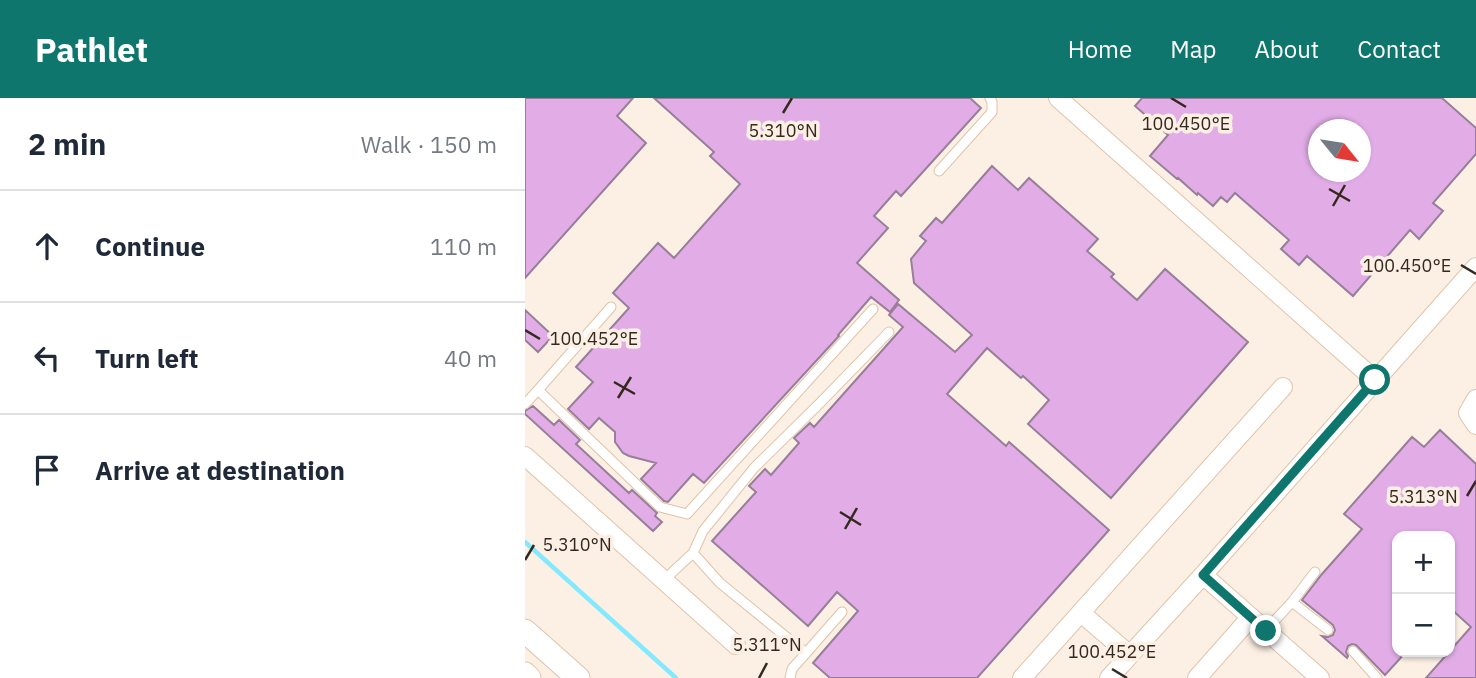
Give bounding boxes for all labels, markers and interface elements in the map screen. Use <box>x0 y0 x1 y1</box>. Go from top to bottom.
text: Pathlet <box>35 28 148 71</box>
text: Home <box>1068 33 1132 65</box>
text: Map <box>1170 33 1216 65</box>
text: About <box>1254 33 1319 65</box>
text: Contact <box>1357 33 1441 65</box>
text: 100.450°E <box>1142 112 1230 135</box>
text: 5.310°N <box>748 119 818 142</box>
north arrow <box>1308 119 1371 182</box>
text: 2 min <box>28 124 106 163</box>
text: Walk · 150 m <box>361 129 497 159</box>
icon: ahead <box>28 227 66 265</box>
text: Continue <box>95 229 205 263</box>
text: 110 m <box>430 231 497 261</box>
text: 100.450°E <box>1363 254 1451 277</box>
text: 100.452°E <box>550 327 638 350</box>
icon: left <box>28 339 66 377</box>
text: Turn left <box>95 341 198 375</box>
text: 40 m <box>444 343 497 373</box>
route start <box>1359 364 1390 395</box>
icon: arrive <box>28 451 66 489</box>
text: Arrive at destination <box>95 453 345 487</box>
text: 5.313°N <box>1388 485 1458 508</box>
map controls <box>1392 531 1455 657</box>
button: + <box>1392 531 1455 594</box>
text: 5.310°N <box>542 533 612 556</box>
button: − <box>1392 594 1455 657</box>
route end <box>1250 615 1281 646</box>
text: 5.311°N <box>732 633 802 656</box>
text: 100.452°E <box>1068 640 1156 663</box>

